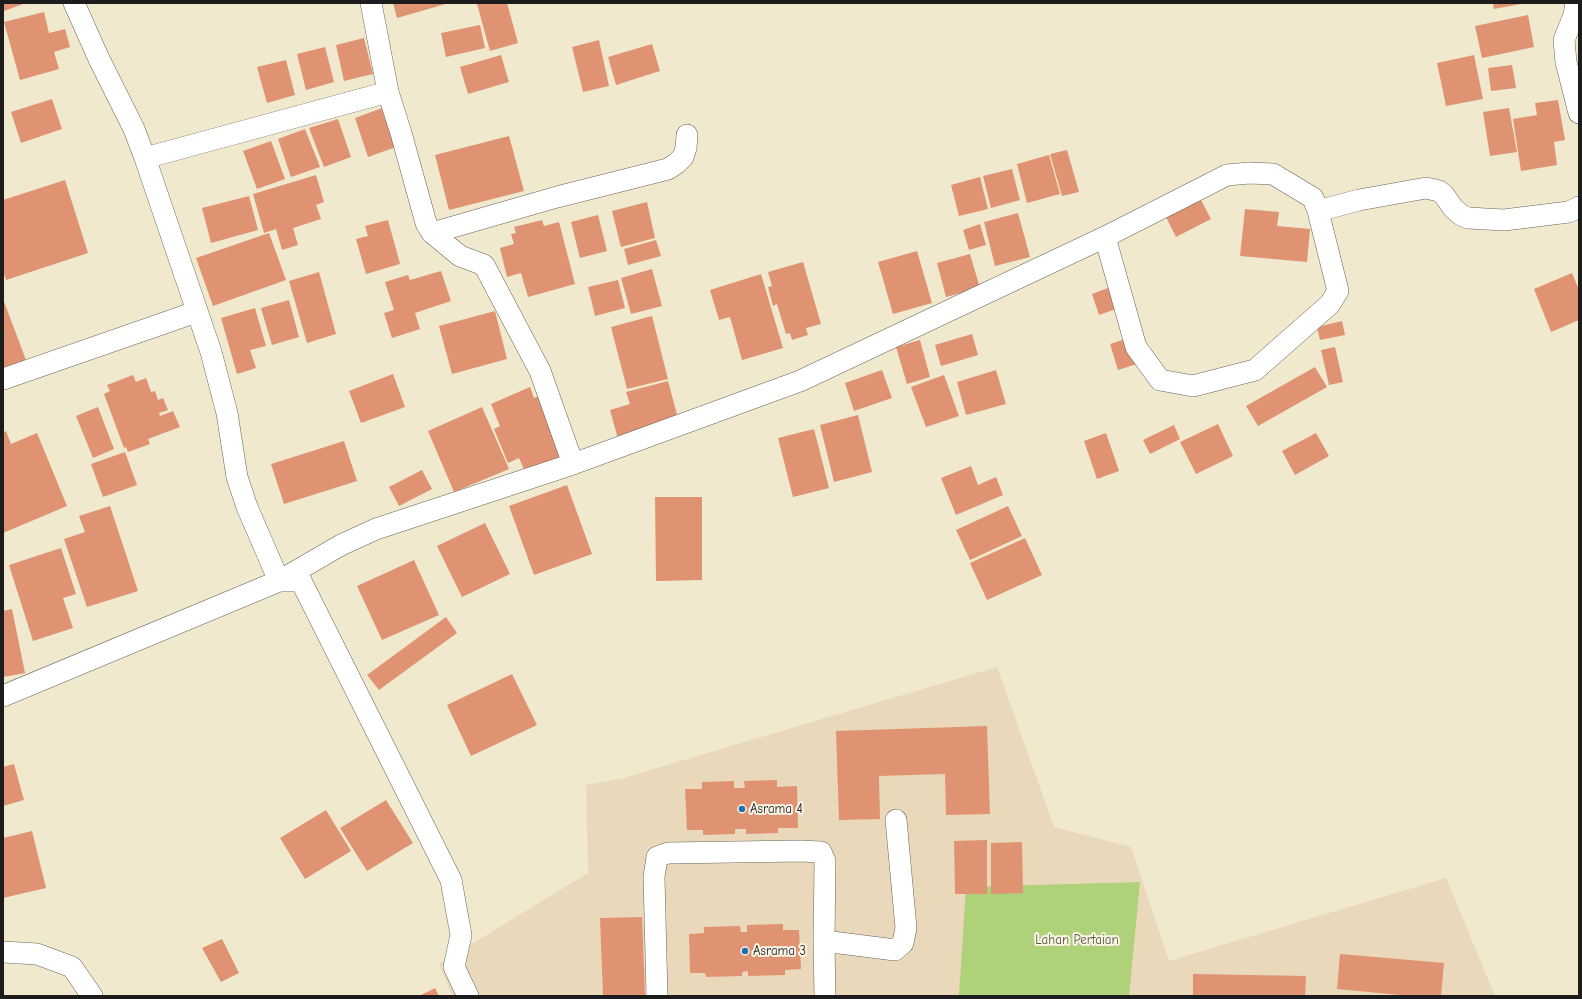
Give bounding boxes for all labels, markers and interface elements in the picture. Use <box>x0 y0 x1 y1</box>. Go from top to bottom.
place label: Asrama 4 <box>750 801 803 817</box>
marker: Asrama 4 <box>737 804 747 814</box>
park label: Lahan Pertaian <box>1035 932 1119 948</box>
place label: Asrama 3 <box>753 943 806 959</box>
marker: Asrama 3 <box>740 946 750 956</box>

